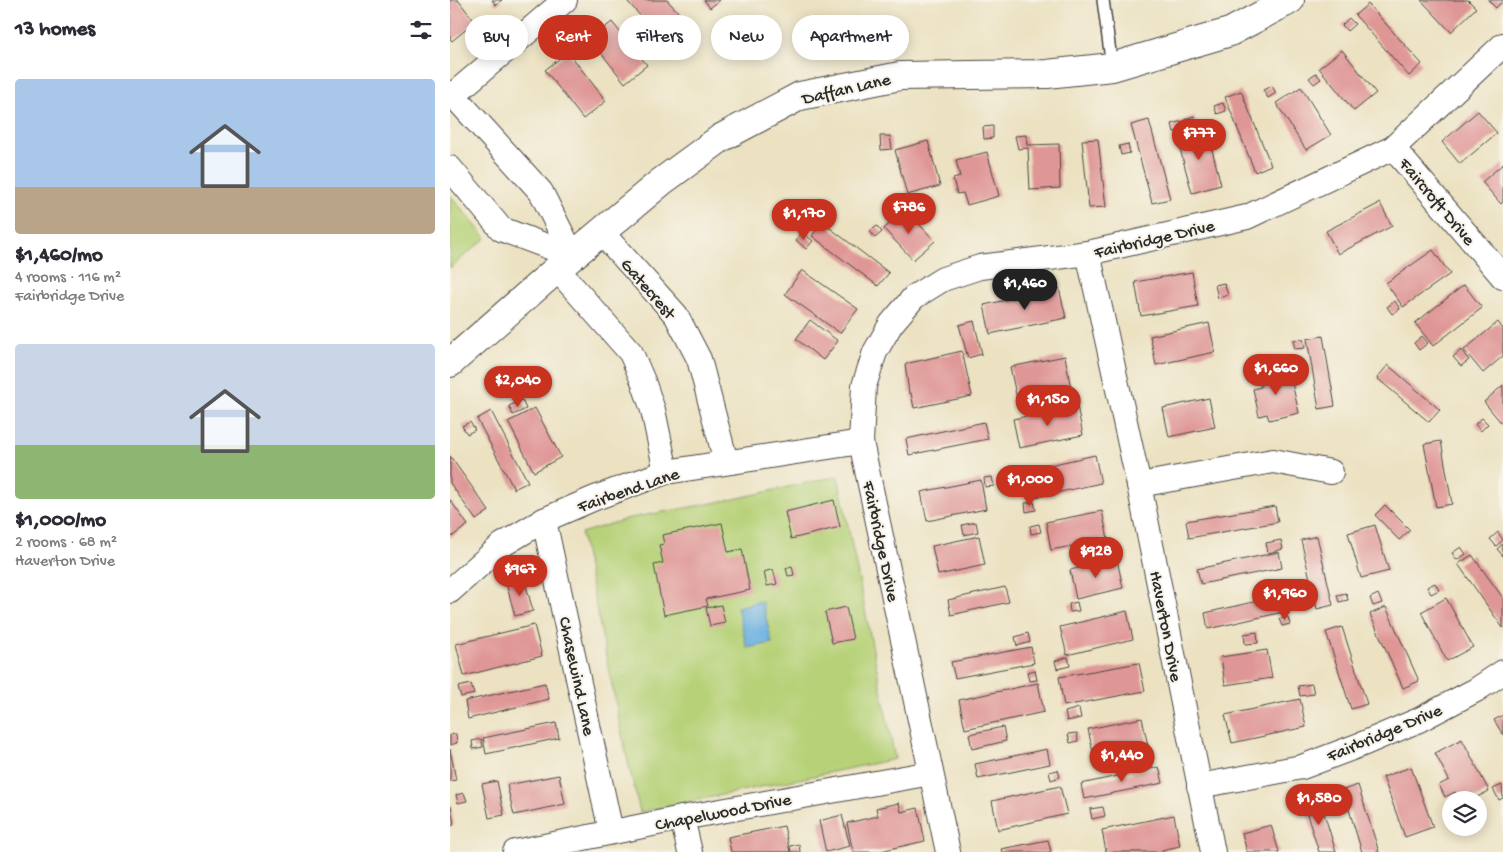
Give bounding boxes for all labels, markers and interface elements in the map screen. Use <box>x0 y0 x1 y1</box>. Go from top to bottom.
chip: Buy <box>465 15 528 60</box>
chip: Rent <box>538 15 608 60</box>
chip: Filters <box>618 15 701 60</box>
chip: New <box>711 15 782 60</box>
chip: Apartment <box>792 15 909 60</box>
icon: filters <box>407 16 435 44</box>
text: 13 homes <box>15 18 95 43</box>
street label: Daffan Lane <box>799 70 893 111</box>
icon: home <box>180 111 270 201</box>
pin: $777 <box>1169 119 1229 161</box>
text: $777 <box>1183 125 1215 144</box>
street label: Faircroft Drive <box>1393 154 1479 251</box>
pin: $786 <box>879 192 939 235</box>
pin: $1,170 <box>763 198 845 241</box>
text: $786 <box>893 199 925 218</box>
text: $1,170 <box>783 205 825 224</box>
street label: Fairbridge Drive <box>1091 216 1217 265</box>
text: $1,460/mo <box>15 244 103 269</box>
street label: Gatecrest <box>615 255 680 326</box>
pin: $1,460 <box>984 268 1066 311</box>
text: 4 rooms · 116 m² <box>15 269 121 288</box>
text: $1,460 <box>1003 275 1047 294</box>
text: Fairbridge Drive <box>15 288 124 307</box>
pin: $1,660 <box>1235 354 1317 396</box>
text: $1,660 <box>1254 360 1298 379</box>
pin: $2,040 <box>477 366 559 408</box>
text: $2,040 <box>495 372 541 391</box>
icon: home <box>180 376 270 466</box>
pin: $1,150 <box>1007 384 1089 427</box>
text: $1,150 <box>1027 391 1069 410</box>
street label: Fairbend Lane <box>574 464 683 519</box>
pin: $1,000 <box>989 464 1071 507</box>
text: $1,000 <box>1007 471 1053 490</box>
street label: Fairbridge Drive <box>856 478 903 604</box>
text: $1,000/mo <box>15 509 106 534</box>
text: 2 rooms · 68 m² <box>15 534 117 553</box>
pin: $928 <box>1066 536 1126 579</box>
text: $928 <box>1080 543 1112 562</box>
text: Haverton Drive <box>15 553 115 572</box>
pin: $967 <box>490 554 550 597</box>
text: $967 <box>504 561 536 580</box>
street label: Haverton Drive <box>1143 569 1186 684</box>
pin: $1,960 <box>1244 578 1326 621</box>
text: $1,960 <box>1263 585 1307 604</box>
street label: Chasewind Lane <box>553 615 599 739</box>
street label: Fairbridge Drive <box>1323 700 1446 768</box>
pin: $1,440 <box>1081 740 1163 783</box>
text: $1,440 <box>1101 747 1143 766</box>
pin: $1,580 <box>1278 784 1360 826</box>
street label: Chapelwood Drive <box>654 790 794 837</box>
text: $1,580 <box>1297 790 1341 809</box>
map controls <box>1442 791 1487 836</box>
button: layers <box>1442 791 1487 836</box>

